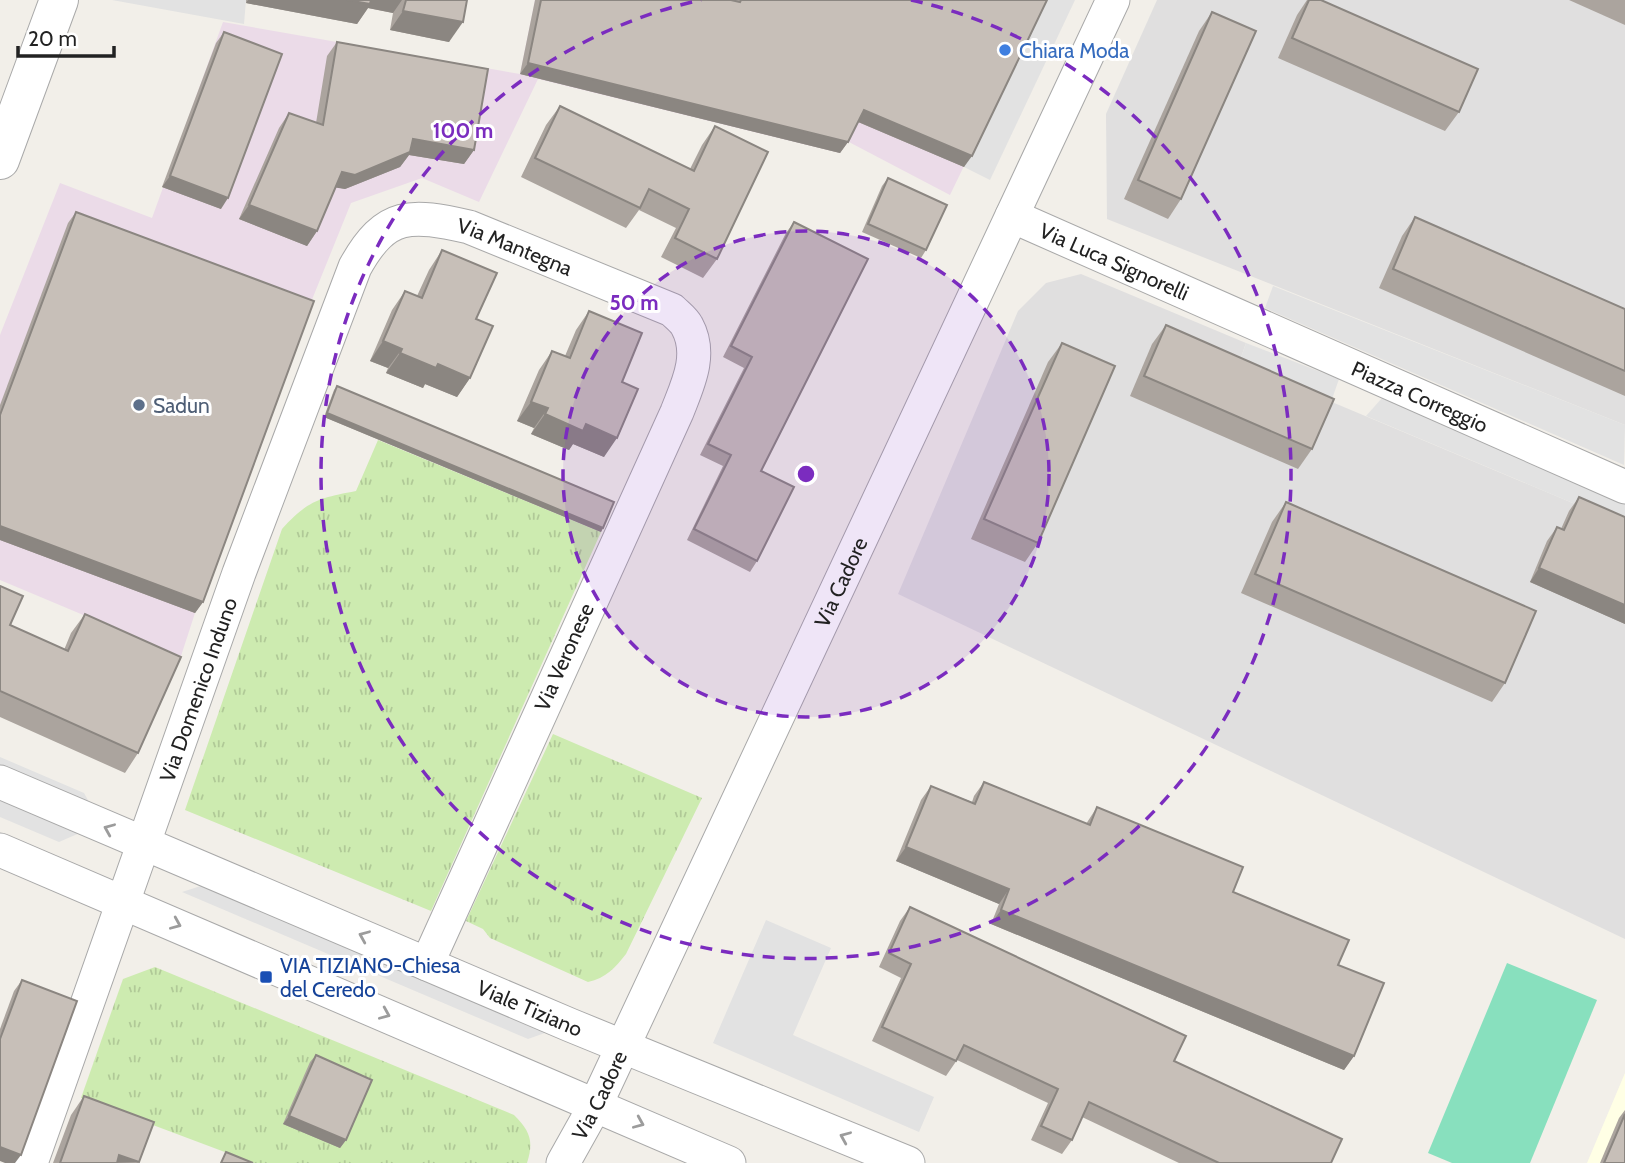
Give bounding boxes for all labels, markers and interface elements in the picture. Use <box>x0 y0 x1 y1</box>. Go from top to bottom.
scale bar <box>18 14 114 58</box>
text: 20 m <box>28 26 77 51</box>
place label: Chiara Moda <box>1019 38 1129 63</box>
marker: Chiara Moda <box>997 42 1013 58</box>
text: 100 m <box>433 118 493 143</box>
street label: Via Mantegna <box>455 212 576 280</box>
street label: Via Luca Signorelli <box>1036 217 1193 305</box>
text: 50 m <box>609 290 659 315</box>
street label: Piazza Correggio <box>1348 355 1492 437</box>
place label: Sadun <box>153 393 210 418</box>
marker: Sadun <box>131 397 147 413</box>
centre of rings <box>794 462 818 486</box>
street label: Via Cadore <box>809 533 872 631</box>
street label: Via Domenico Induno <box>154 594 242 785</box>
street label: Via Veronese <box>529 599 599 715</box>
one-way arrow <box>104 823 116 837</box>
one-way arrow <box>169 916 181 930</box>
one-way arrow <box>358 930 371 944</box>
place label: VIA TIZIANO-Chiesa del Ceredo <box>280 953 460 1002</box>
marker: VIA TIZIANO-Chiesa del Ceredo <box>258 969 274 985</box>
street label: Viale Tiziano <box>474 974 586 1041</box>
one-way arrow <box>378 1006 390 1020</box>
street label: Via Cadore <box>566 1046 632 1144</box>
one-way arrow <box>632 1115 644 1129</box>
one-way arrow <box>840 1131 852 1145</box>

